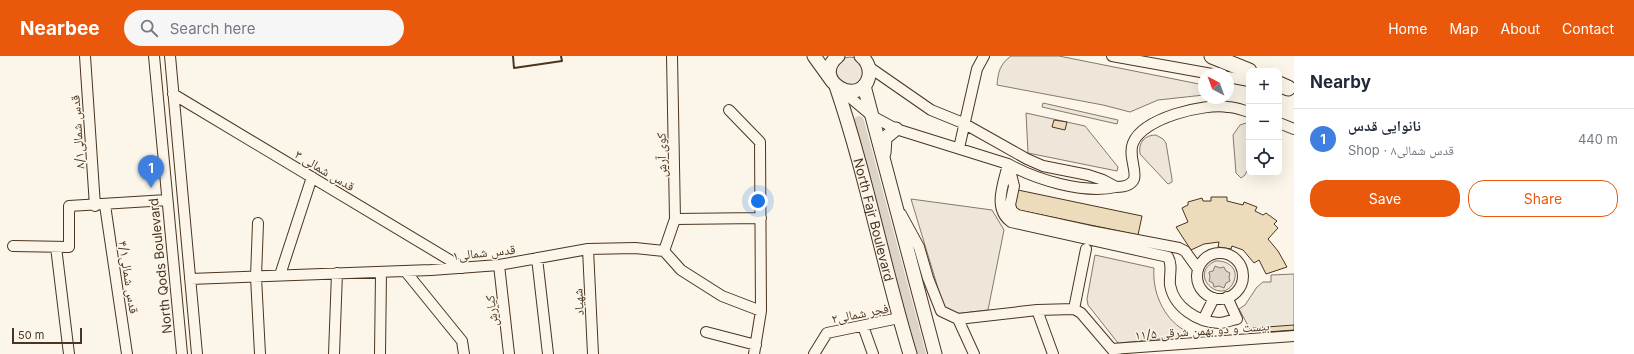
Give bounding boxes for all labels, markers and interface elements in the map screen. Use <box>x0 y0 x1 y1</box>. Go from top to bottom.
search box <box>124 10 404 46</box>
text: Nearbee <box>20 17 100 40</box>
icon: search <box>138 17 160 39</box>
text: Search here <box>170 19 255 38</box>
text: Home <box>1388 20 1427 37</box>
text: Map <box>1449 20 1479 37</box>
text: About <box>1501 20 1540 37</box>
text: Contact <box>1562 20 1614 37</box>
north arrow <box>1198 68 1234 104</box>
map controls <box>1246 68 1282 176</box>
button: + <box>1246 68 1282 104</box>
text: Nearby <box>1310 72 1371 92</box>
street label: قدس شمالی۸/۱ <box>66 95 89 169</box>
button: − <box>1246 104 1282 140</box>
text: نانوایی قدس <box>1348 116 1421 135</box>
text: 1 <box>1320 131 1326 147</box>
text: 440 m <box>1578 131 1618 147</box>
street label: کوی آرش <box>653 132 670 177</box>
button: locate <box>1246 140 1282 176</box>
text: Shop · قدس شمالی۸ <box>1348 142 1454 158</box>
street label: قدس شمالی ۳ <box>292 146 358 195</box>
pin: 1 <box>138 155 164 188</box>
street label: North Fajr Boulevard <box>850 156 897 283</box>
button: Save <box>1310 180 1460 217</box>
button: Share <box>1468 180 1618 217</box>
your location <box>748 191 768 211</box>
street label: North Qods Boulevard <box>145 197 175 335</box>
street label: قدس شمالی۴/۱ <box>114 239 143 315</box>
street label: قدس شمالی۱ <box>452 241 516 264</box>
street label: شهیاد <box>569 288 587 316</box>
street label: کیارش <box>481 294 502 328</box>
street label: فجر شمالی۲ <box>830 300 890 327</box>
street label: بیست و دو بهمن شرقی ۱۱/۵ <box>1134 317 1270 344</box>
scale bar <box>12 326 82 345</box>
text: 50 m <box>18 328 44 342</box>

